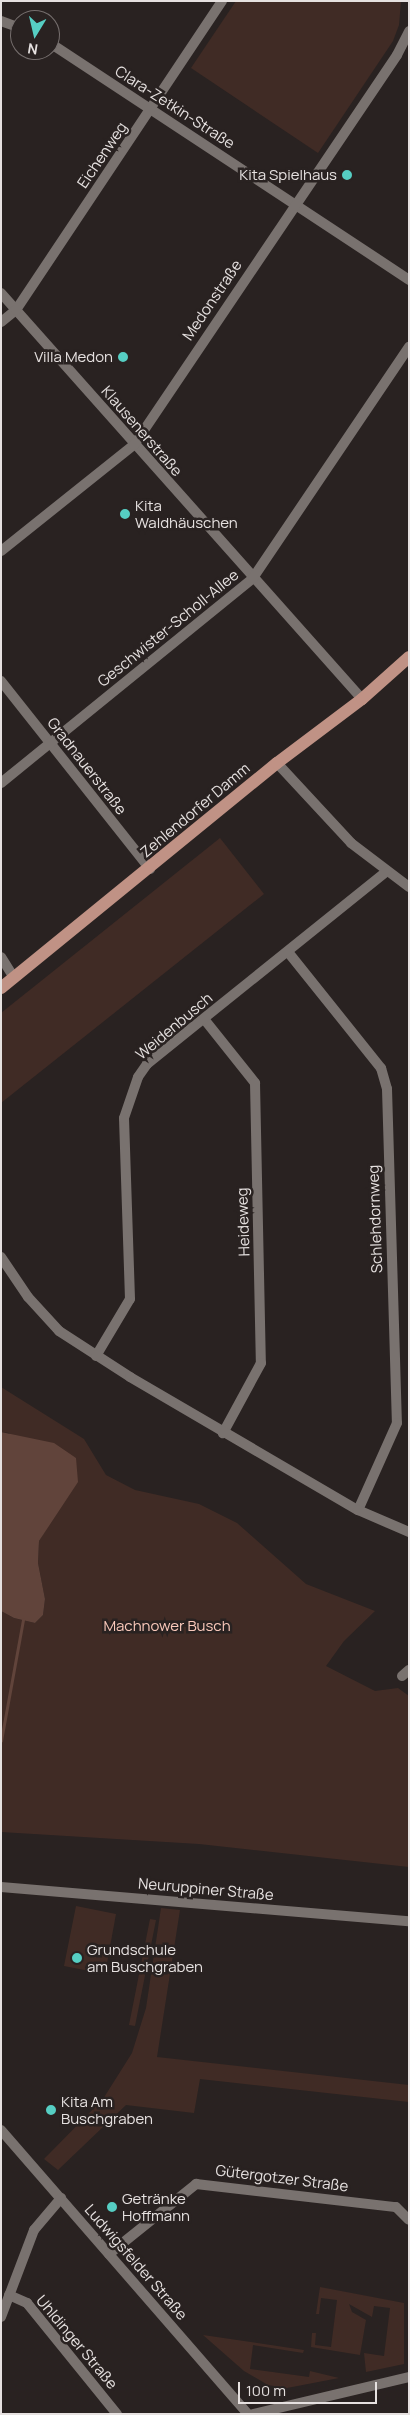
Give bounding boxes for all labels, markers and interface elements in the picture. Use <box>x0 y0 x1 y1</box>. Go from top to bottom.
north arrow <box>10 10 60 60</box>
text: N <box>26 39 39 59</box>
street label: Clara-Zetkin-Straße <box>112 62 238 152</box>
street label: Eichenweg <box>73 119 131 191</box>
place label: Kita Spielhaus <box>239 166 337 184</box>
marker: Kita Spielhaus <box>341 169 353 181</box>
street label: Medonstraße <box>179 256 245 344</box>
place label: Villa Medon <box>34 348 113 366</box>
marker: Villa Medon <box>117 351 129 363</box>
street label: Klausenerstraße <box>98 382 186 480</box>
place label: Kita Waldhäuschen <box>135 496 238 531</box>
marker: Kita Waldhäuschen <box>119 508 131 520</box>
street label: Geschwister-Scholl-Allee <box>94 566 242 690</box>
street label: Gradnauerstraße <box>44 714 130 818</box>
street label: Zehlendorfer Damm <box>137 759 253 861</box>
street label: Weidenbusch <box>132 989 216 1063</box>
street label: Schlehdornweg <box>364 1164 386 1274</box>
street label: Heideweg <box>233 1187 253 1257</box>
park label: Machnower Busch <box>103 1617 231 1635</box>
street label: Neuruppiner Straße <box>137 1874 275 1904</box>
place label: Grundschule am Buschgraben <box>87 1940 203 1975</box>
marker: Grundschule am Buschgraben <box>71 1952 83 1964</box>
place label: Kita Am Buschgraben <box>61 2092 153 2127</box>
marker: Kita Am Buschgraben <box>45 2104 57 2116</box>
street label: Gütergotzer Straße <box>215 2161 349 2195</box>
place label: Getränke Hoffmann <box>122 2189 190 2224</box>
street label: Ludwigsfelder Straße <box>81 2201 191 2323</box>
marker: Getränke Hoffmann <box>106 2201 118 2213</box>
street label: Uhldinger Straße <box>33 2292 121 2392</box>
scale bar <box>240 2372 379 2404</box>
text: 100 m <box>246 2380 286 2401</box>

